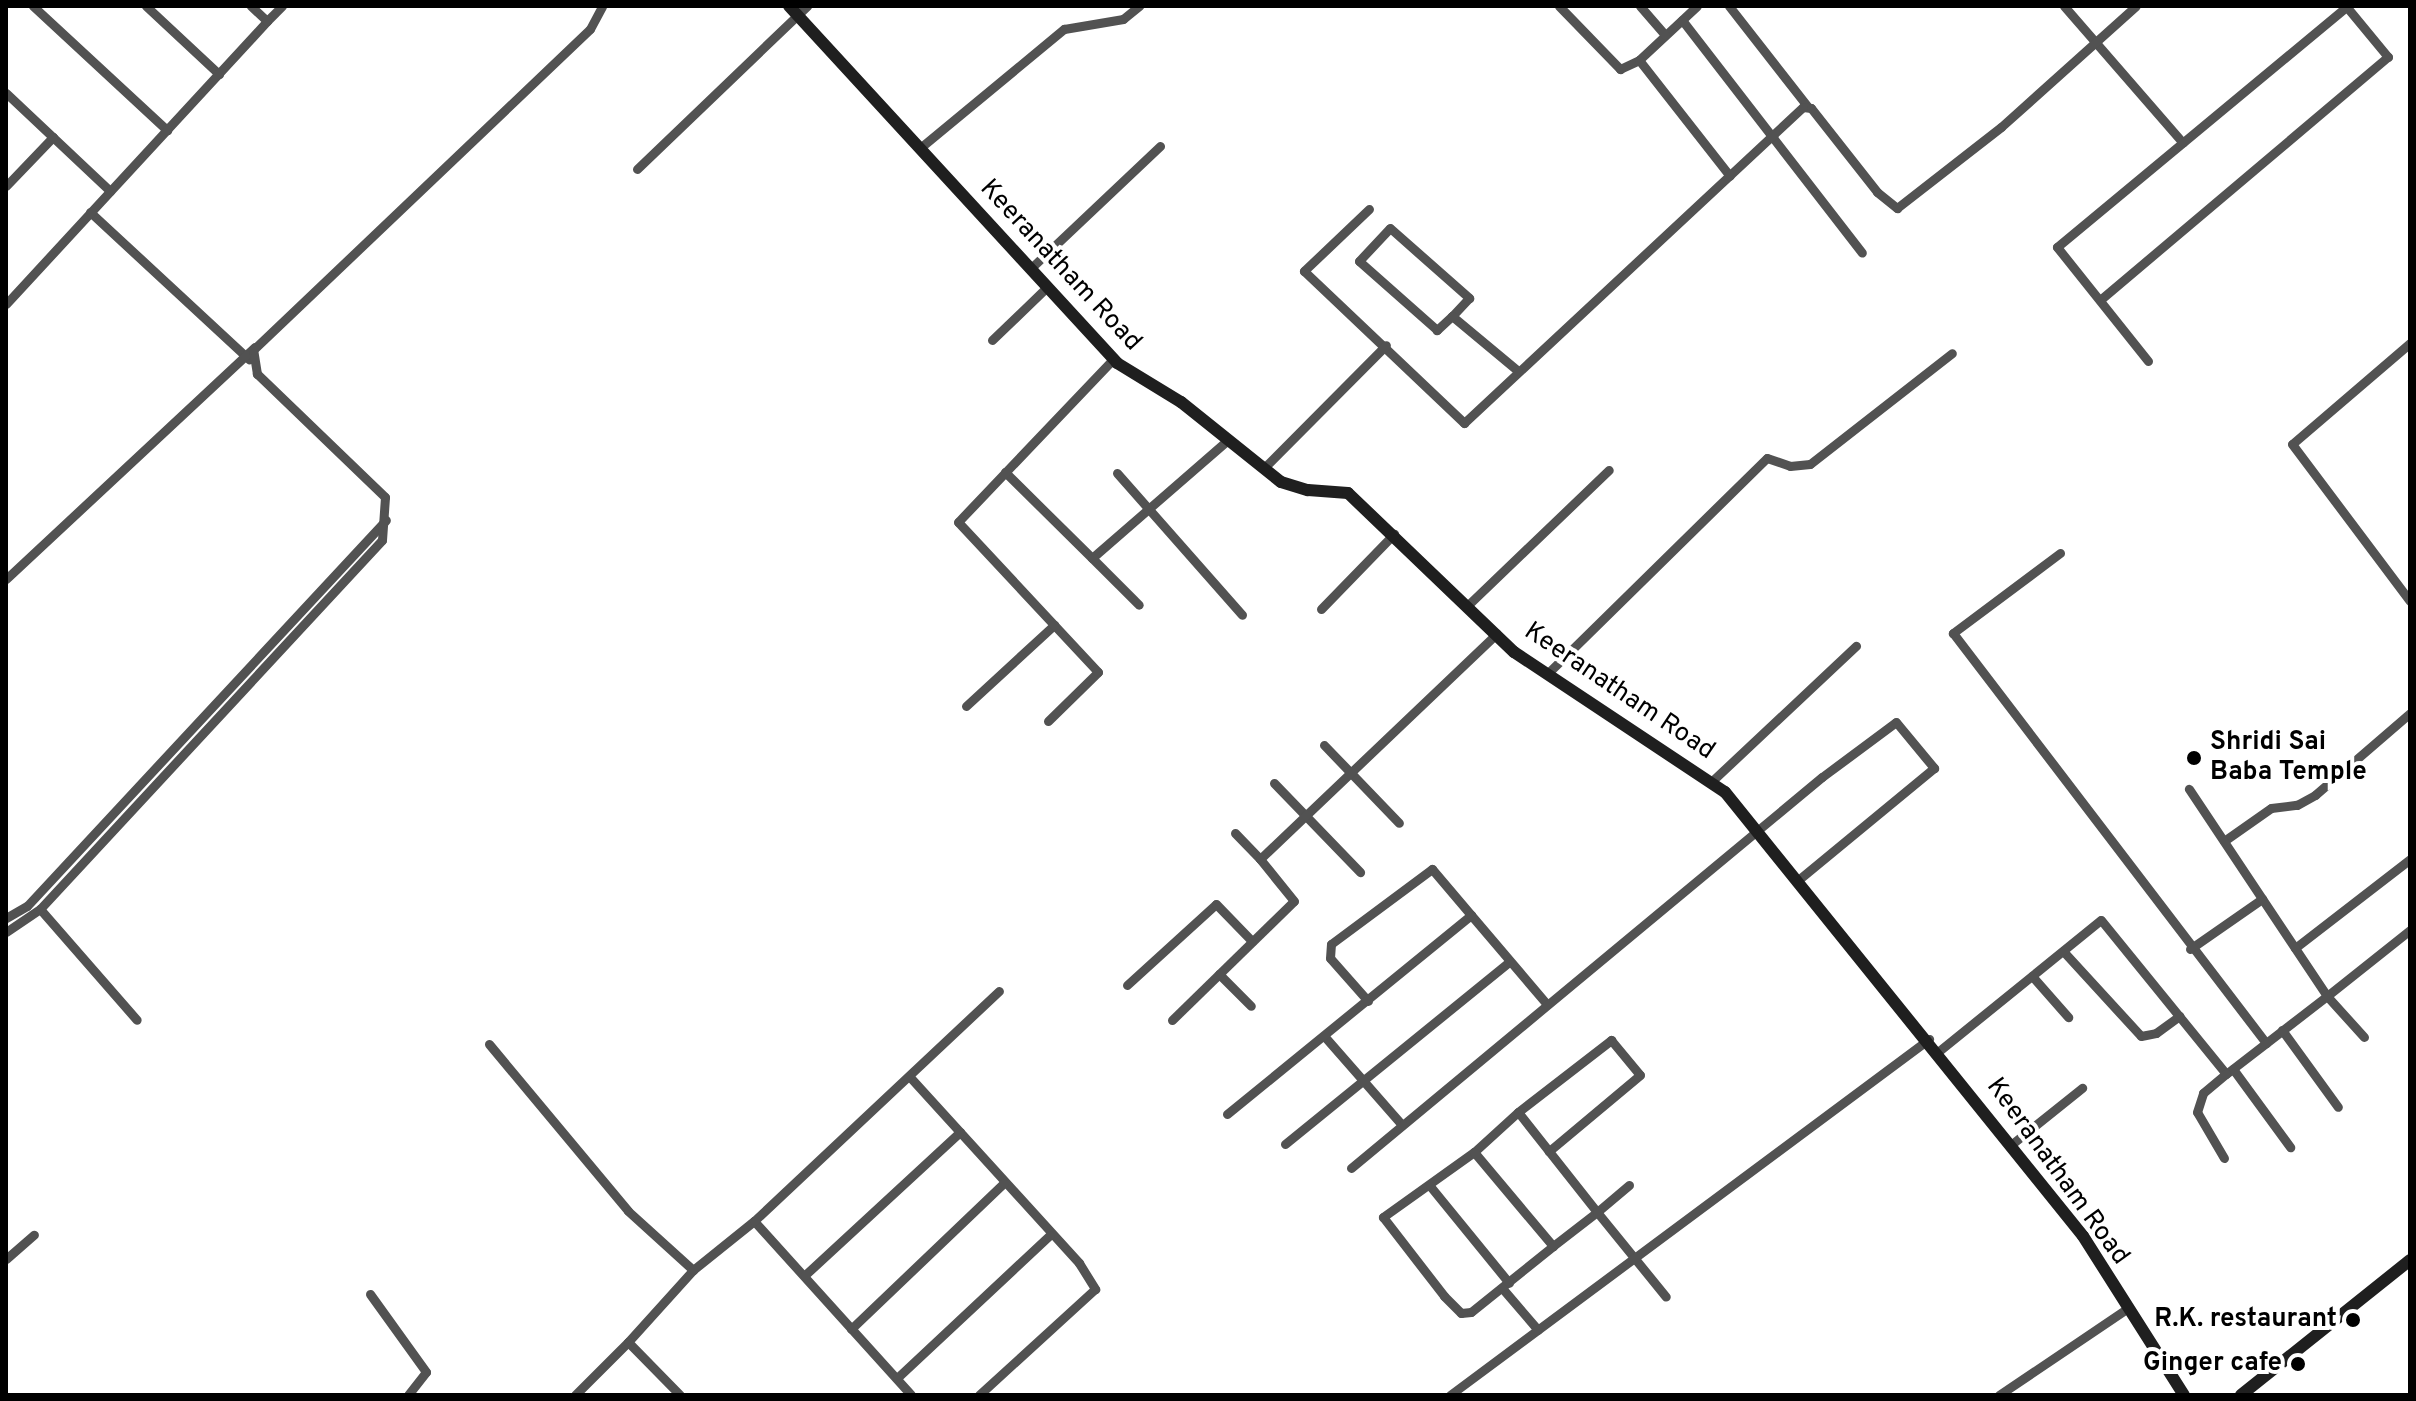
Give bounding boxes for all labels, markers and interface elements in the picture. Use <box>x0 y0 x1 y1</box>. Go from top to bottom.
street label: Keeranatham Road <box>972 174 1148 358</box>
street label: Keeranatham Road <box>1518 617 1720 767</box>
place label: Shridi Sai Baba Temple <box>2210 727 2367 788</box>
marker: Shridi Sai Baba Temple <box>2185 749 2203 767</box>
street label: Keeranatham Road <box>1979 1073 2135 1271</box>
place label: R.K. restaurant <box>2154 1304 2337 1336</box>
marker: R.K. restaurant <box>2344 1311 2362 1329</box>
place label: Ginger cafe <box>2143 1348 2282 1380</box>
marker: Ginger cafe <box>2289 1355 2307 1373</box>

